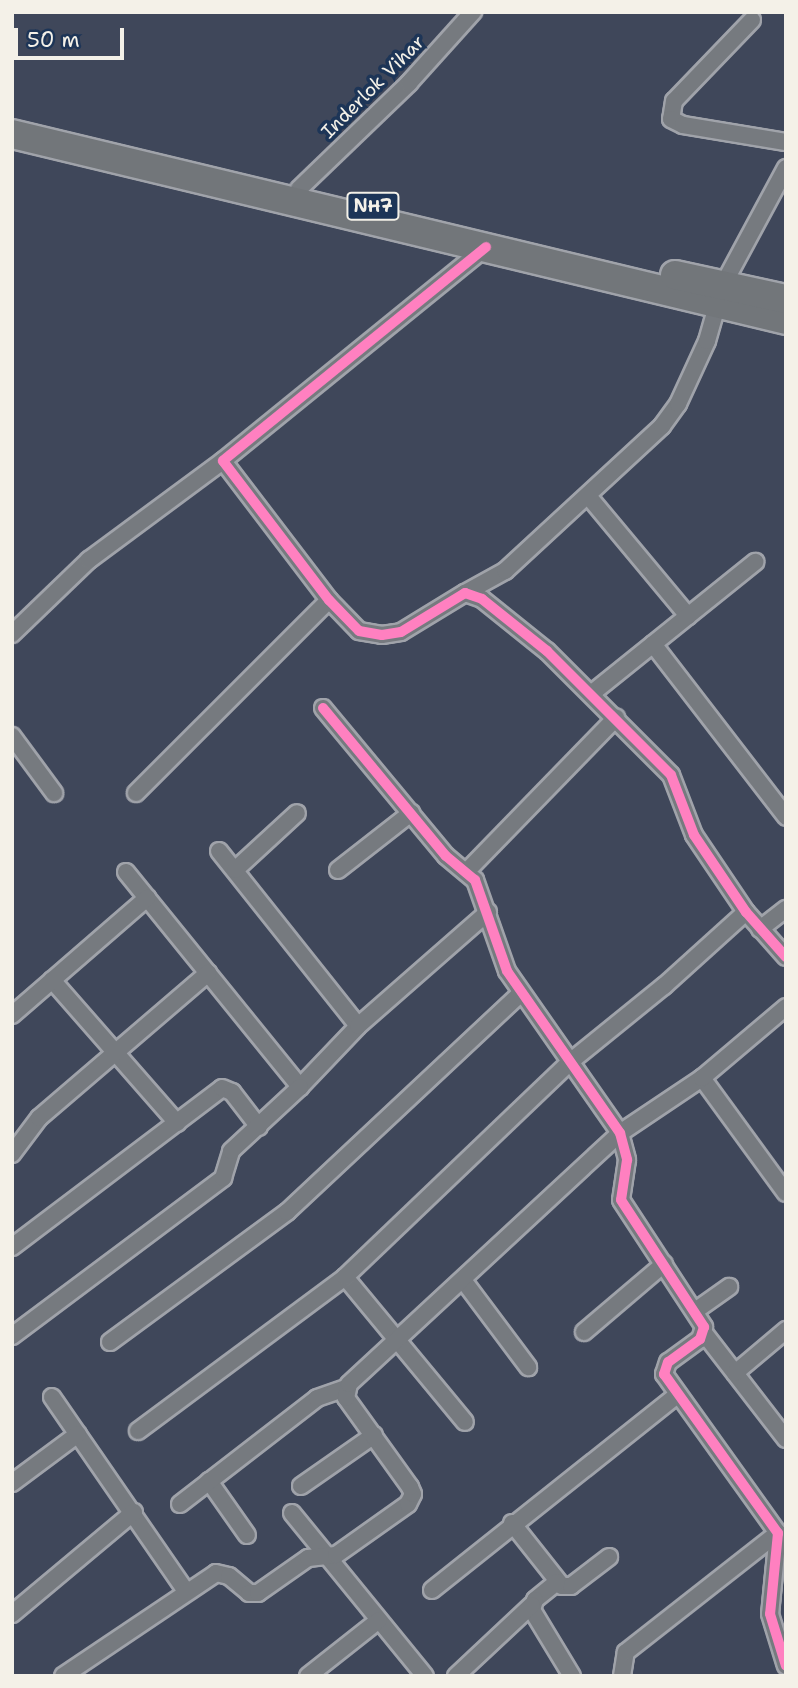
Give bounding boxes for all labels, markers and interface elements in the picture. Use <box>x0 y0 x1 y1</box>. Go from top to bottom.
scale bar <box>18 14 128 58</box>
text: 50 m <box>27 26 80 54</box>
street label: Inderlok Vihar <box>317 31 429 143</box>
road number: NH7 <box>345 191 401 220</box>

